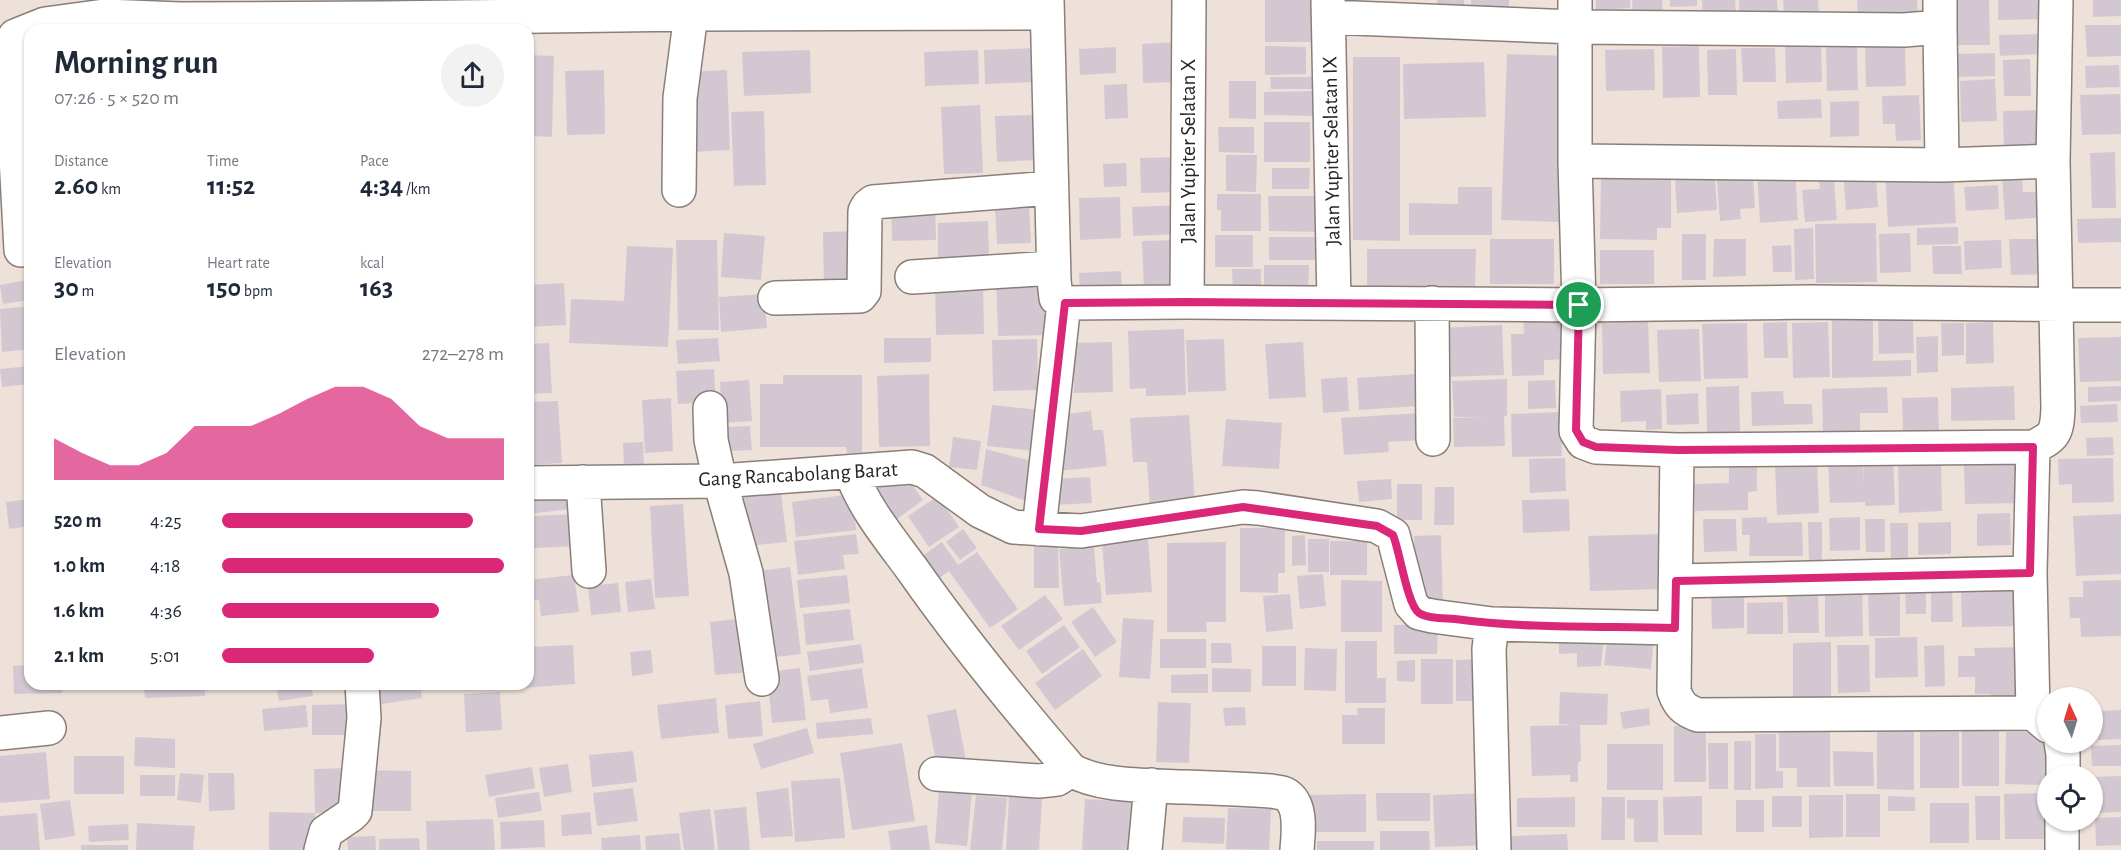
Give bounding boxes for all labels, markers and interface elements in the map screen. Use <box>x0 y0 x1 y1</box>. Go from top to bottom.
button: share <box>441 44 504 107</box>
text: Morning run <box>54 47 218 80</box>
street label: Jalan Yupiter Selatan IX <box>1319 56 1344 246</box>
street label: Jalan Yupiter Selatan X <box>1178 59 1199 243</box>
text: 07:26 · 5 × 520 m <box>54 88 179 108</box>
text: Distance <box>54 153 108 169</box>
text: Time <box>207 153 239 169</box>
text: Pace <box>360 153 389 169</box>
text: 2.60 <box>54 173 98 199</box>
text: 11:52 <box>207 173 255 199</box>
text: 4:34 <box>360 173 403 199</box>
text: km <box>98 181 121 197</box>
text: /km <box>403 181 431 197</box>
text: Elevation <box>54 255 112 271</box>
text: Heart rate <box>207 255 270 271</box>
text: kcal <box>360 255 384 271</box>
text: 30 <box>54 275 79 301</box>
text: 150 <box>207 275 241 301</box>
text: 163 <box>360 275 393 301</box>
pin <box>1553 279 1604 330</box>
text: m <box>79 283 94 299</box>
text: bpm <box>241 283 273 299</box>
icon: arrive <box>1562 288 1595 321</box>
text: Elevation <box>54 344 126 364</box>
text: 272–278 m <box>422 344 504 364</box>
street label: Gang Rancabolang Barat <box>698 459 899 490</box>
text: 520 m <box>54 511 102 531</box>
text: 4:25 <box>150 511 182 531</box>
text: 1.0 km <box>54 556 105 576</box>
text: 4:18 <box>150 556 181 576</box>
text: 1.6 km <box>54 601 105 621</box>
text: 4:36 <box>150 601 182 621</box>
text: 2.1 km <box>54 646 104 666</box>
text: 5:01 <box>150 646 180 666</box>
north arrow <box>2037 687 2103 753</box>
map controls <box>2037 687 2103 831</box>
button: locate <box>2037 765 2103 831</box>

